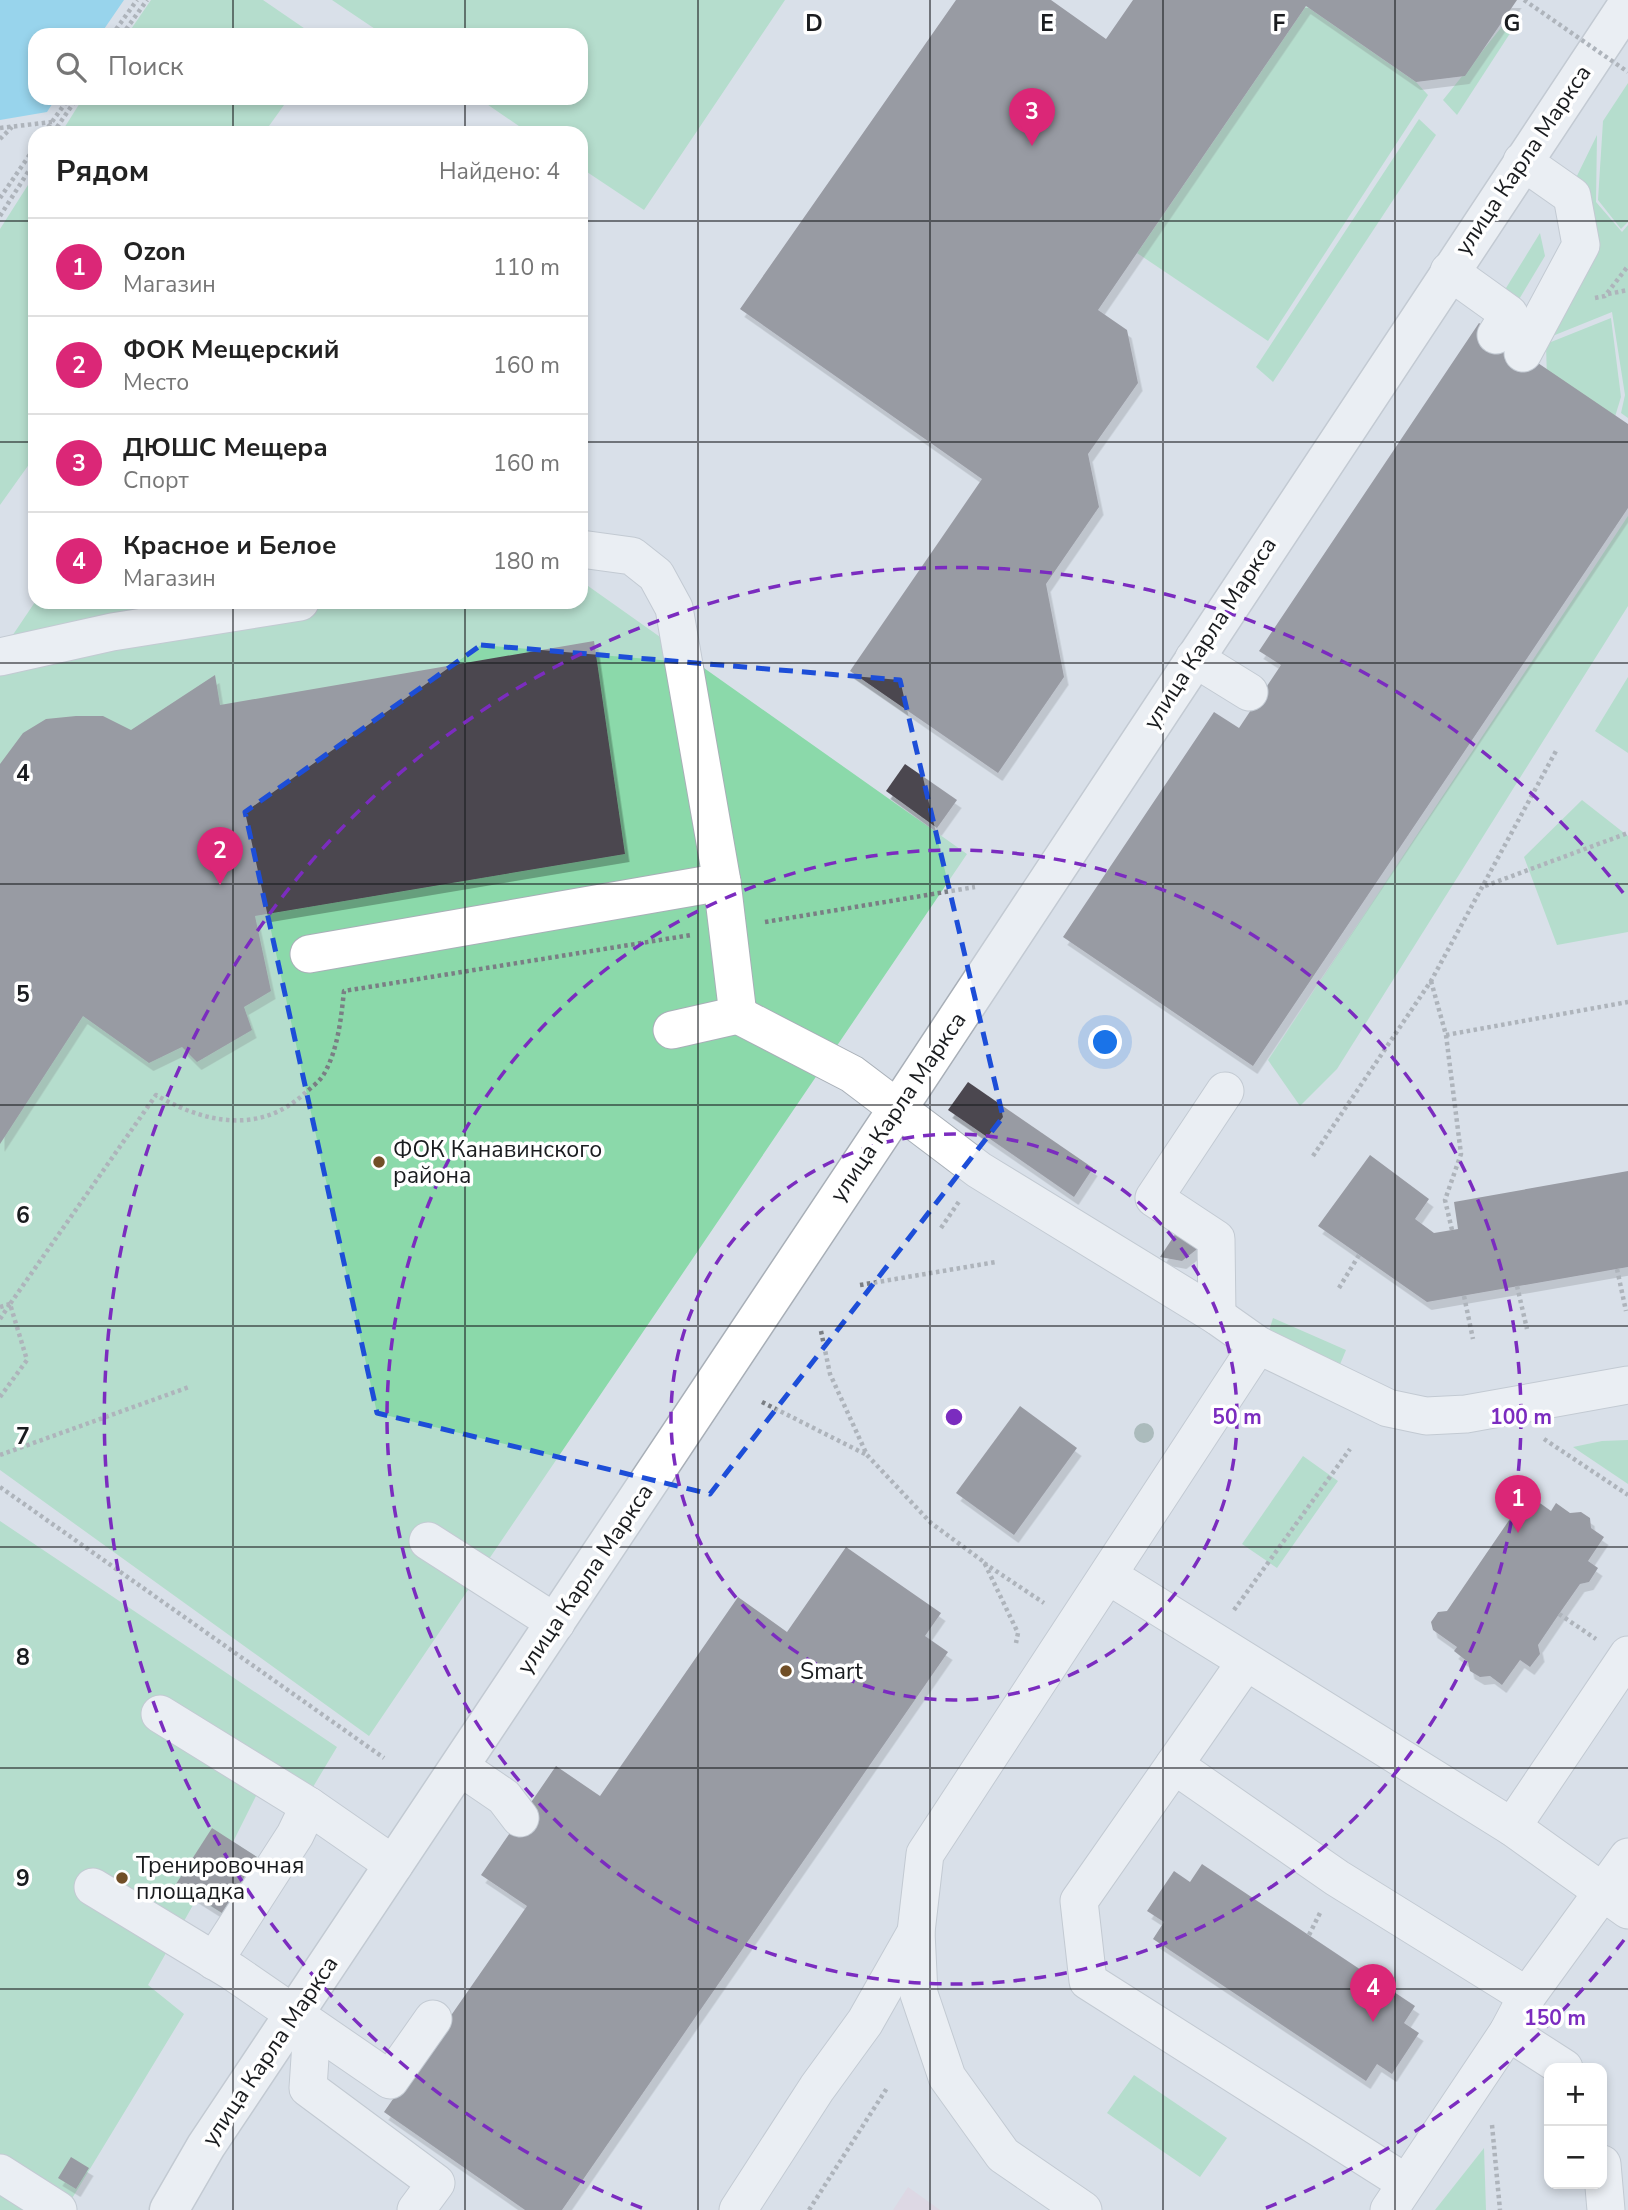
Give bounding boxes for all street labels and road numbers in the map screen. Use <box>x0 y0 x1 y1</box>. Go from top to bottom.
street label: улица Карла Маркса <box>1448 59 1598 261</box>
street label: улица Карла Маркса <box>1136 531 1284 735</box>
street label: улица Карла Маркса <box>823 1006 973 1208</box>
street label: улица Карла Маркса <box>510 1478 660 1680</box>
street label: улица Карла Маркса <box>195 1950 345 2152</box>

